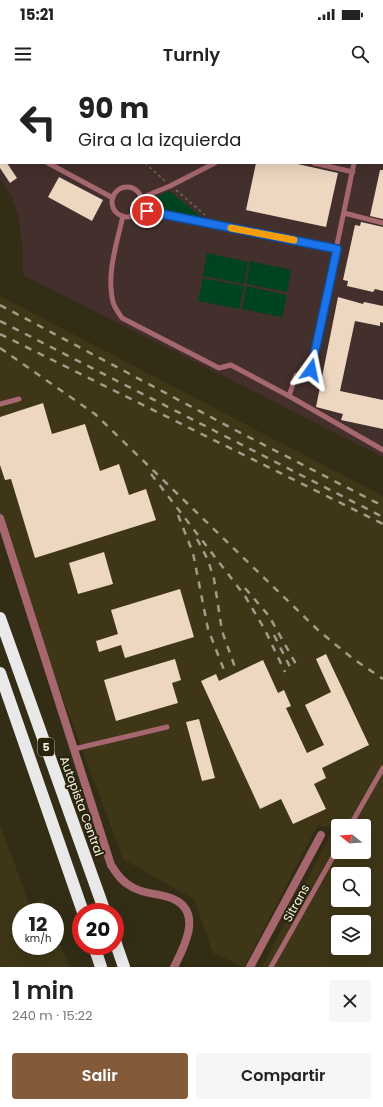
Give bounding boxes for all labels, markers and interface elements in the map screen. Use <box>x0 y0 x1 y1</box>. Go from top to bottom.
text: 15:21 <box>20 4 54 25</box>
text: Turnly <box>163 42 220 67</box>
icon: menu <box>12 43 34 65</box>
icon: search <box>349 43 371 65</box>
text: 90 m <box>78 89 149 128</box>
icon: left <box>12 96 64 148</box>
text: Gira a la izquierda <box>78 127 241 152</box>
pin <box>130 194 164 228</box>
icon: arrive <box>136 200 158 222</box>
position arrow <box>290 349 332 391</box>
road number: 5 <box>38 738 54 756</box>
street label: Autopista Central <box>56 754 108 858</box>
north arrow <box>331 819 371 859</box>
map controls <box>331 819 371 955</box>
button: search <box>331 867 371 907</box>
street label: Sitrans <box>279 881 313 925</box>
speed limit sign: 20 <box>72 903 124 955</box>
text: 12 <box>29 910 47 938</box>
button: layers <box>331 915 371 955</box>
text: km/h <box>25 931 51 946</box>
text: 1 min <box>12 974 74 1007</box>
button: close <box>329 980 371 1022</box>
text: 240 m · 15:22 <box>12 1006 92 1025</box>
button: Salir <box>12 1053 188 1099</box>
button: Compartir <box>196 1053 371 1099</box>

